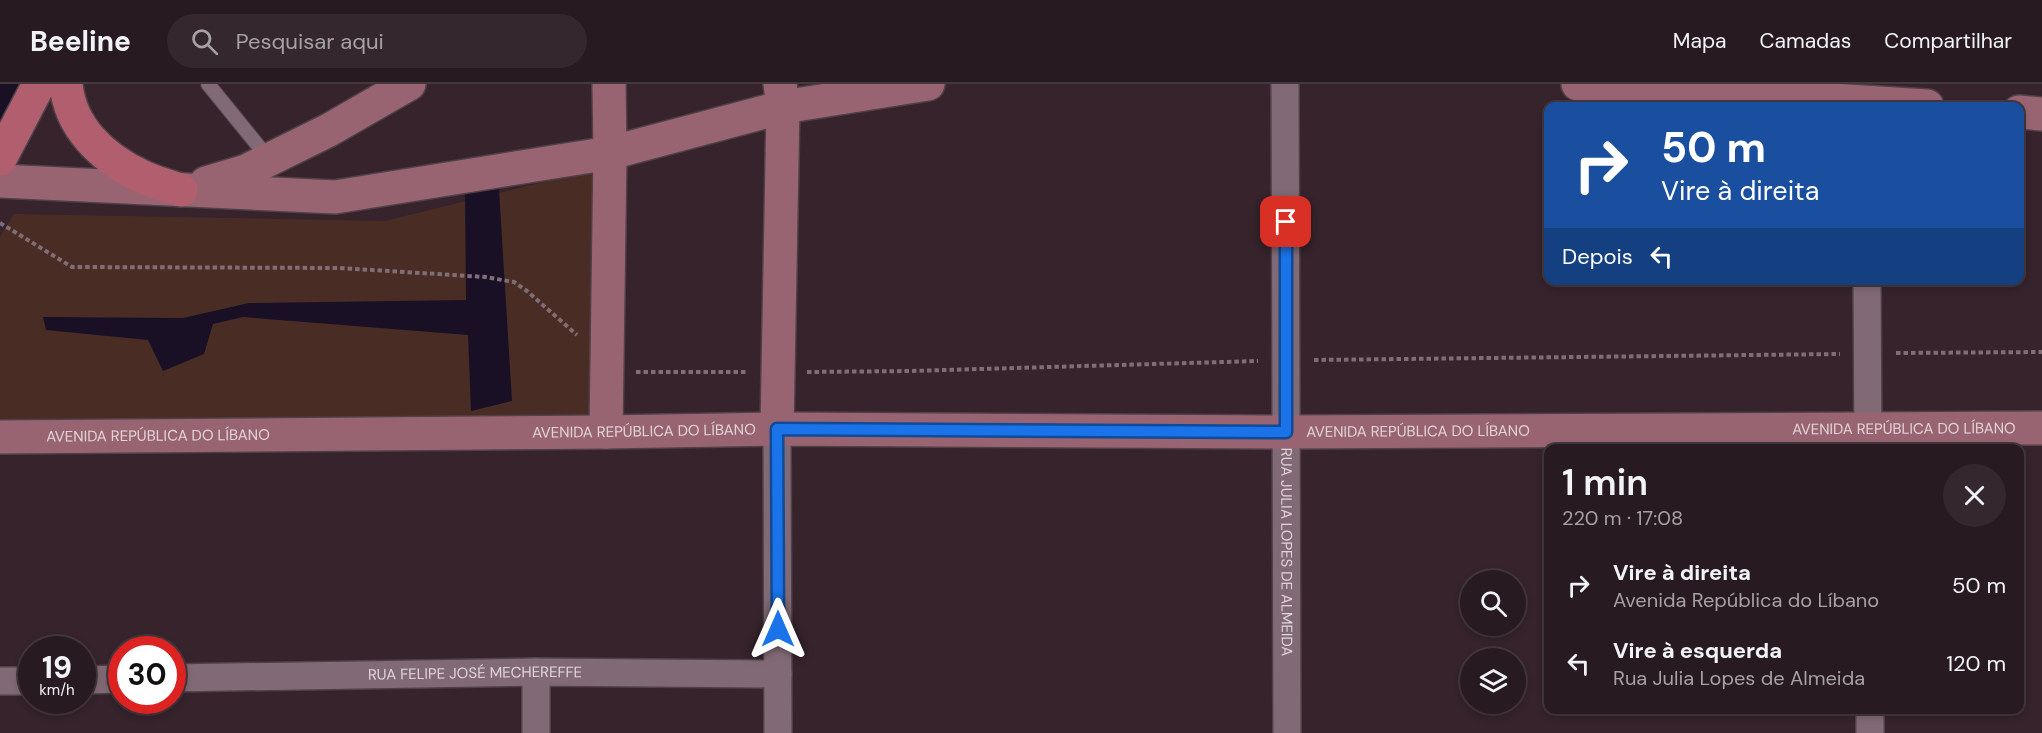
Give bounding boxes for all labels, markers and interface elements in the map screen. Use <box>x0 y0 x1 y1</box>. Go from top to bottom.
search box <box>167 14 587 68</box>
text: Beeline <box>30 23 131 60</box>
icon: search <box>188 25 221 58</box>
text: Pesquisar aqui <box>236 27 384 56</box>
text: Mapa <box>1673 27 1726 55</box>
text: Camadas <box>1759 27 1851 55</box>
text: Compartilhar <box>1884 27 2012 55</box>
text: 50 m <box>1661 120 1766 175</box>
icon: right <box>1562 126 1640 204</box>
text: Vire à direita <box>1661 173 1819 208</box>
pin <box>1260 196 1311 247</box>
icon: arrive <box>1269 205 1302 238</box>
icon: left <box>1645 240 1678 273</box>
text: Depois <box>1562 242 1633 271</box>
street label: AVENIDA REPÚBLICA DO LÍBANO <box>1792 418 2016 439</box>
street label: AVENIDA REPÚBLICA DO LÍBANO <box>532 419 756 443</box>
street label: AVENIDA REPÚBLICA DO LÍBANO <box>1306 421 1530 442</box>
street label: AVENIDA REPÚBLICA DO LÍBANO <box>46 425 270 447</box>
street label: RUA JULIA LOPES DE ALMEIDA <box>1276 448 1297 656</box>
text: 1 min <box>1562 459 1648 506</box>
button: close <box>1943 464 2006 527</box>
text: 220 m · 17:08 <box>1562 505 1683 531</box>
text: Vire à direita <box>1613 558 1751 587</box>
icon: right <box>1562 569 1595 602</box>
map controls <box>1460 570 1526 714</box>
button: search <box>1460 570 1526 636</box>
text: 50 m <box>1952 571 2006 600</box>
text: Avenida República do Líbano <box>1613 587 1879 613</box>
position arrow <box>746 597 810 661</box>
speed limit sign: 30 <box>108 636 186 714</box>
text: Vire à esquerda <box>1613 636 1782 665</box>
icon: left <box>1562 647 1595 680</box>
text: 19 <box>42 648 72 687</box>
button: layers <box>1460 648 1526 714</box>
text: 120 m <box>1946 649 2006 678</box>
street label: RUA FELIPE JOSÉ MECHEREFFE <box>368 662 582 685</box>
text: Rua Julia Lopes de Almeida <box>1613 665 1865 691</box>
text: km/h <box>39 680 75 700</box>

